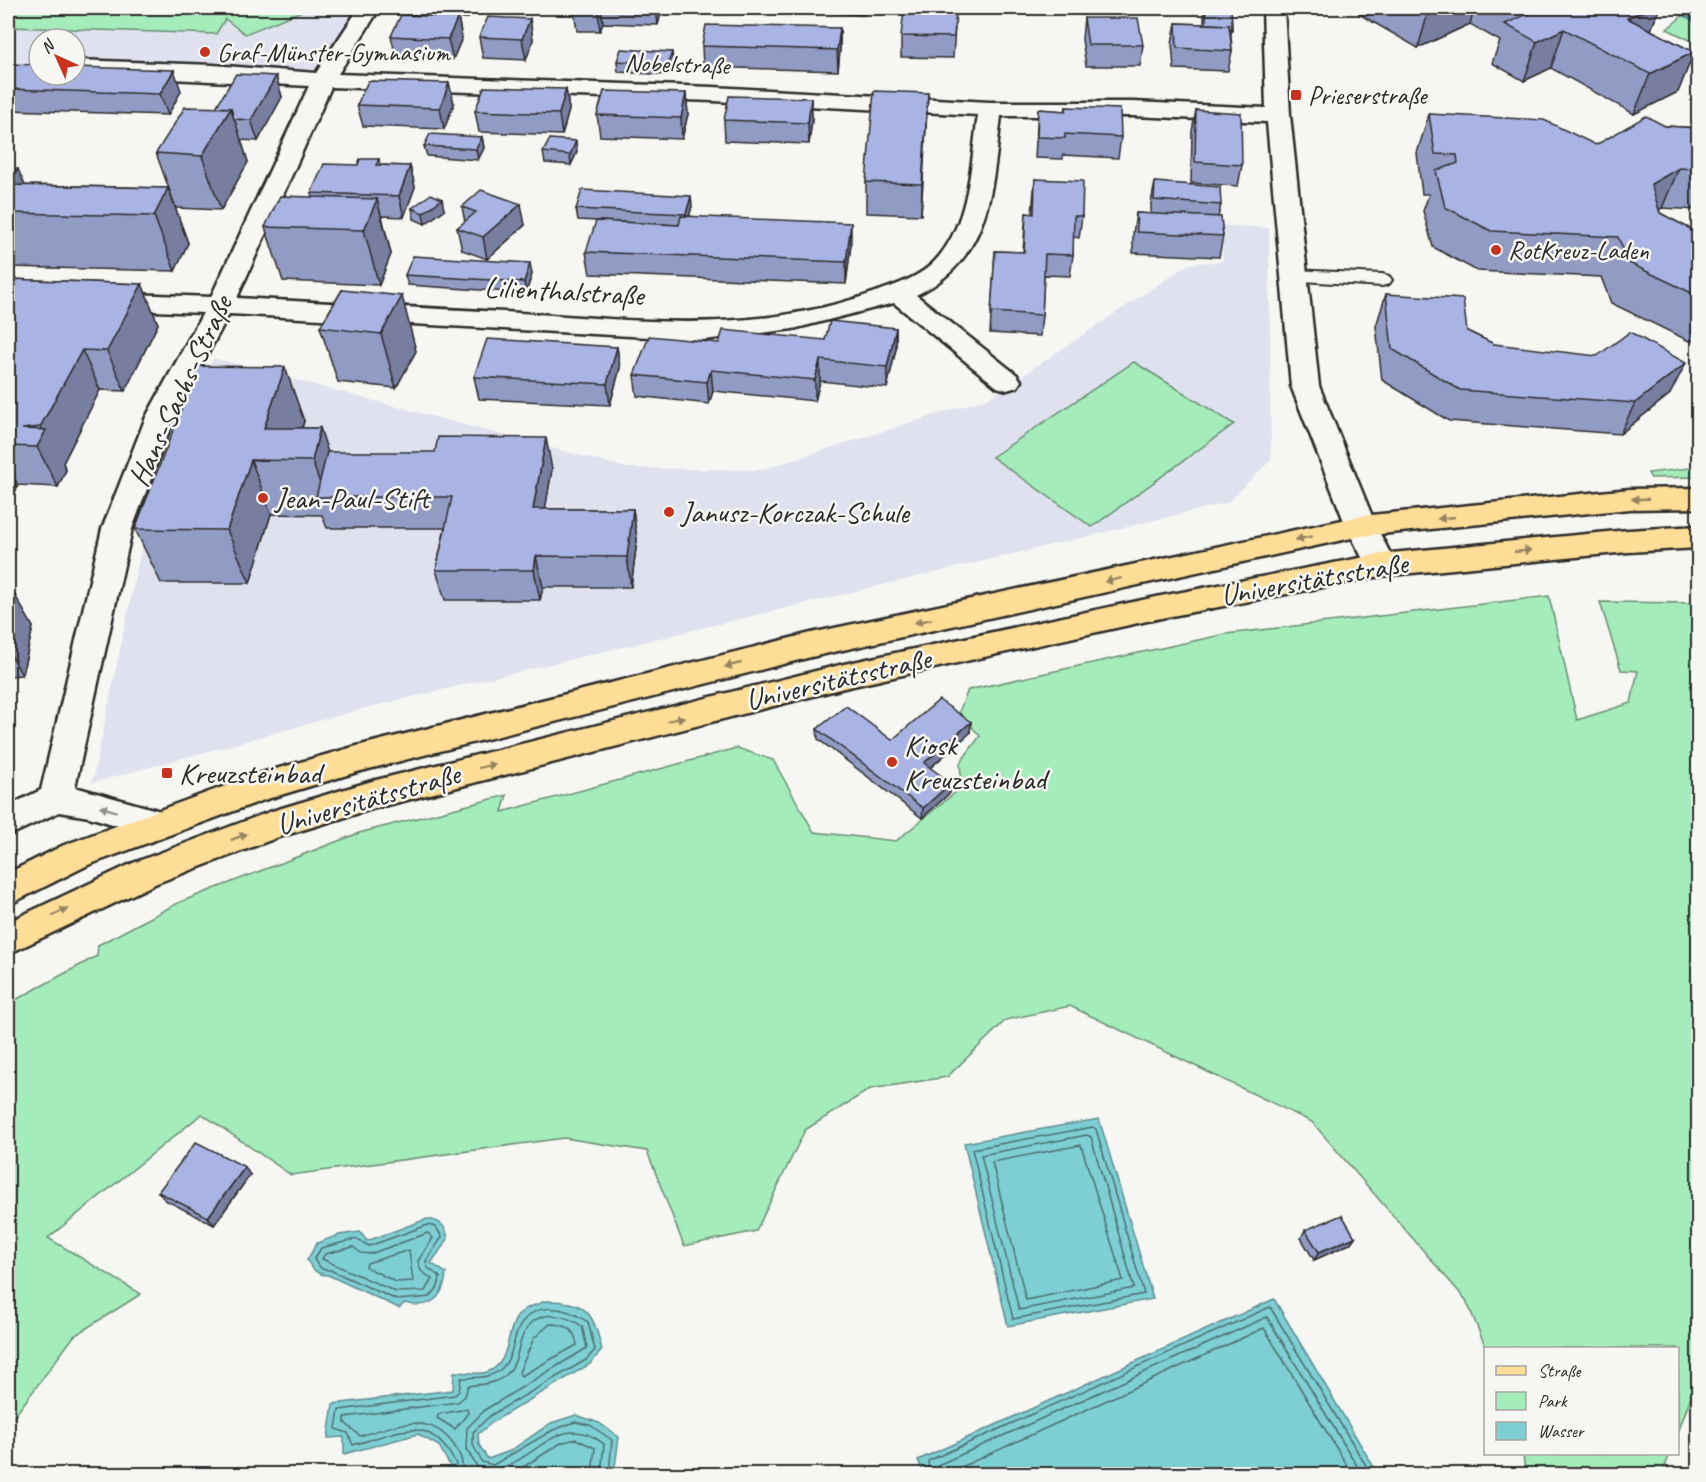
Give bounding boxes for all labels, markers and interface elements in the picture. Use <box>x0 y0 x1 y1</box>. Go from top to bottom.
north arrow <box>27 27 87 87</box>
text: N <box>37 34 60 58</box>
place label: Graf-Münster-Gymnasium <box>217 36 452 69</box>
marker: Graf-Münster-Gymnasium <box>198 45 212 59</box>
street label: Nobelstraße <box>624 46 733 82</box>
place label: Prieserstraße <box>1308 79 1429 112</box>
marker: Prieserstraße <box>1289 88 1303 102</box>
place label: RotKreuz-Laden <box>1508 234 1649 267</box>
marker: RotKreuz-Laden <box>1489 243 1503 257</box>
street label: Lilienthalstraße <box>483 268 647 314</box>
street label: Hans-Sachs-Straße <box>119 288 242 492</box>
place label: Jean-Paul-Stift <box>273 479 432 517</box>
marker: Jean-Paul-Stift <box>256 491 270 505</box>
place label: Janusz-Korczak-Schule <box>679 493 911 531</box>
one-way arrow <box>1631 494 1650 504</box>
marker: Janusz-Korczak-Schule <box>662 505 676 519</box>
one-way arrow <box>1436 513 1455 522</box>
one-way arrow <box>1295 534 1313 544</box>
street label: Universitätsstraße <box>1218 544 1413 614</box>
one-way arrow <box>1514 546 1533 556</box>
one-way arrow <box>1104 576 1123 585</box>
one-way arrow <box>913 617 932 626</box>
street label: Universitätsstraße <box>742 639 936 719</box>
one-way arrow <box>724 660 742 670</box>
one-way arrow <box>667 713 685 723</box>
place label: Kiosk Kreuzsteinbad <box>904 726 1050 798</box>
place label: Kreuzsteinbad <box>179 754 325 792</box>
street label: Universitätsstraße <box>272 754 466 843</box>
marker: Kiosk Kreuzsteinbad <box>885 755 899 769</box>
one-way arrow <box>478 761 496 771</box>
marker: Kreuzsteinbad <box>160 766 174 780</box>
one-way arrow <box>99 804 117 813</box>
one-way arrow <box>231 832 249 842</box>
one-way arrow <box>51 908 68 917</box>
legend <box>1484 1347 1679 1455</box>
text: Straße <box>1538 1360 1582 1382</box>
text: Park <box>1538 1390 1568 1412</box>
text: Wasser <box>1538 1420 1585 1442</box>

